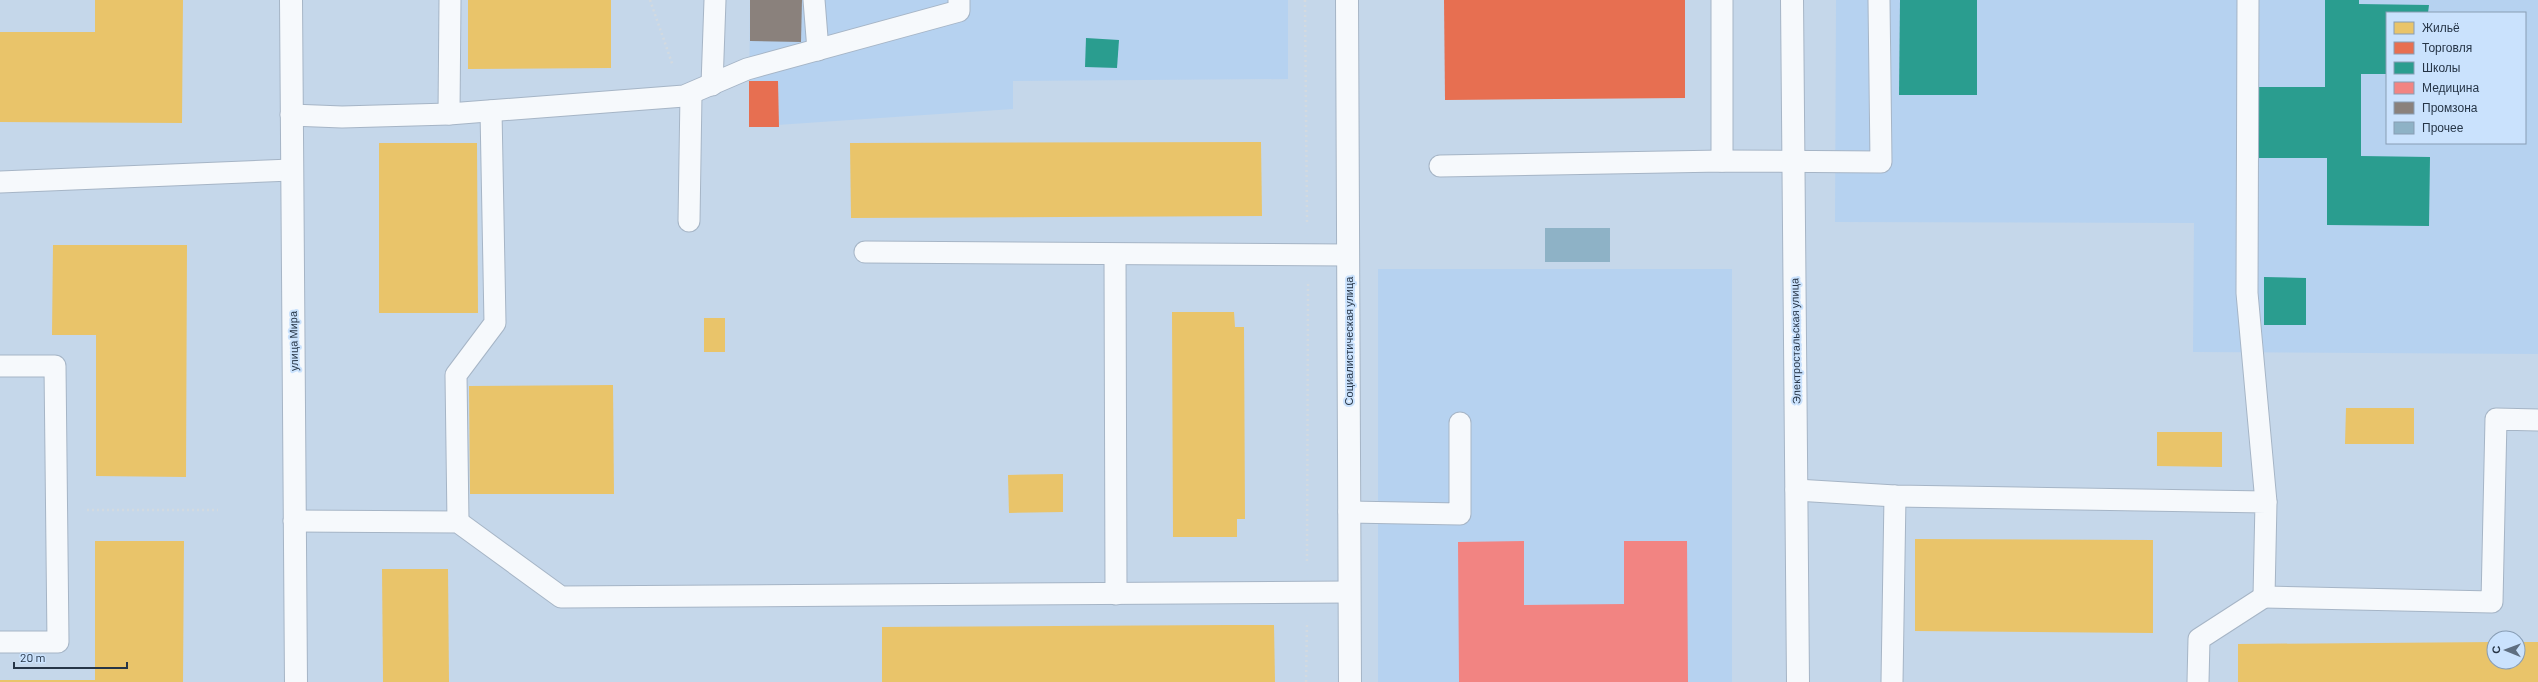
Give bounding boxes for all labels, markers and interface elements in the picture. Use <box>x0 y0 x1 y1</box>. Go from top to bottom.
legend <box>2386 12 2526 144</box>
text: Жильё <box>2422 20 2460 34</box>
text: Торговля <box>2422 40 2472 55</box>
text: Школы <box>2422 60 2460 74</box>
text: Медицина <box>2422 80 2479 95</box>
text: Промзона <box>2422 100 2478 115</box>
text: Прочее <box>2422 120 2464 135</box>
street label: Социалистическая улица <box>1342 276 1355 405</box>
street label: Электростальская улица <box>1787 277 1803 404</box>
street label: улица Мира <box>286 310 300 371</box>
north arrow <box>2486 630 2526 670</box>
scale bar <box>14 644 127 670</box>
text: С <box>2489 646 2502 654</box>
text: 20 m <box>20 650 46 664</box>

